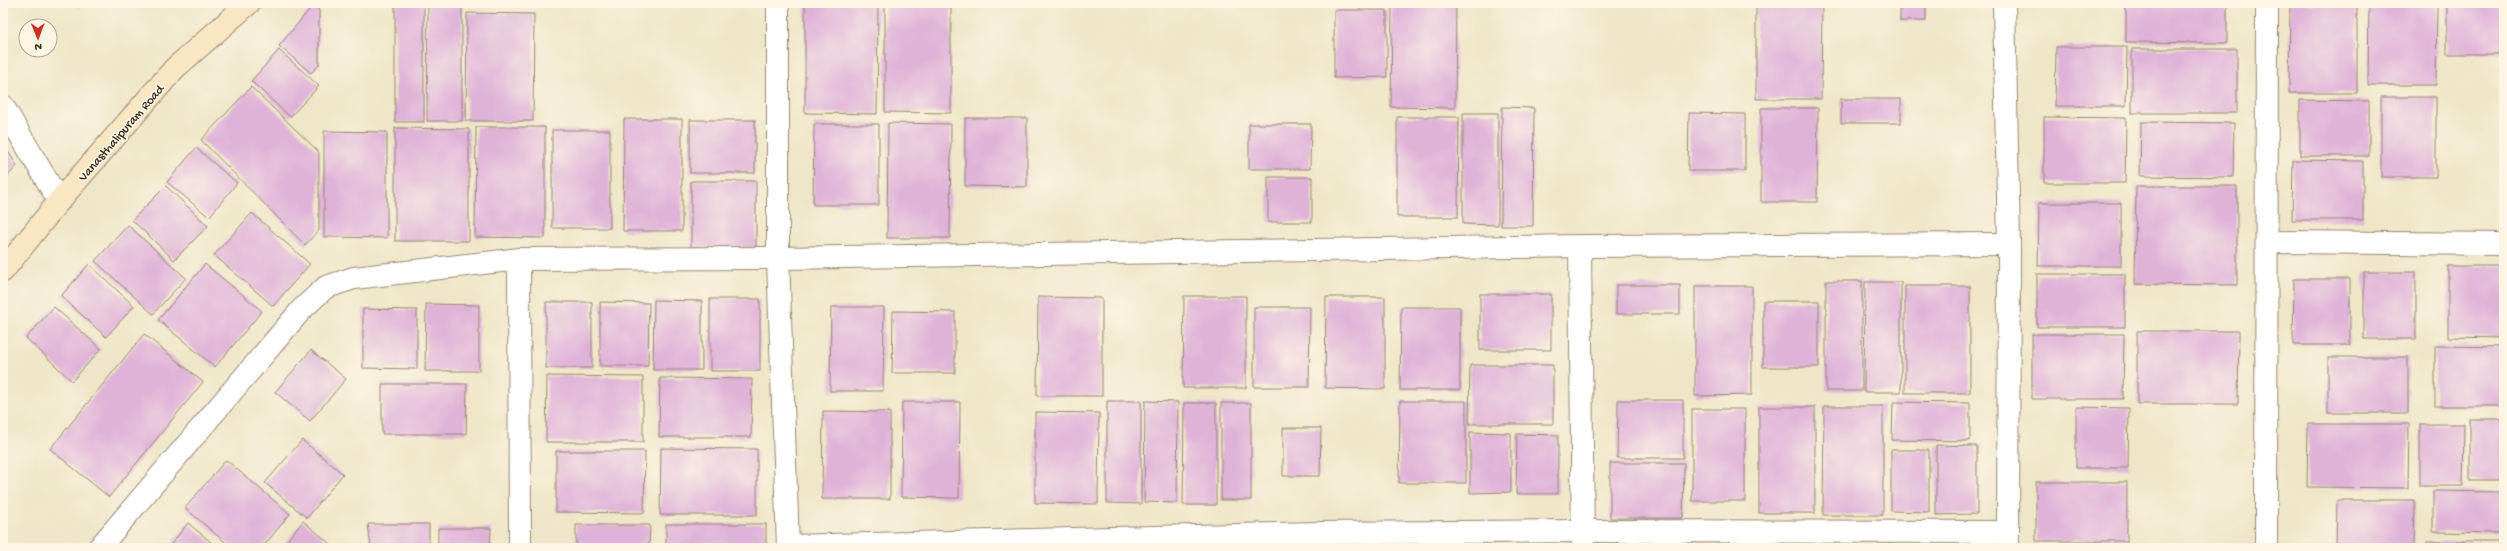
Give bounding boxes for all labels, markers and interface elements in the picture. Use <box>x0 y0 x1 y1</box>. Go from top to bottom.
north arrow <box>18 18 58 58</box>
text: N <box>34 40 42 52</box>
street label: Vanasthalipuram Road <box>75 81 169 186</box>

